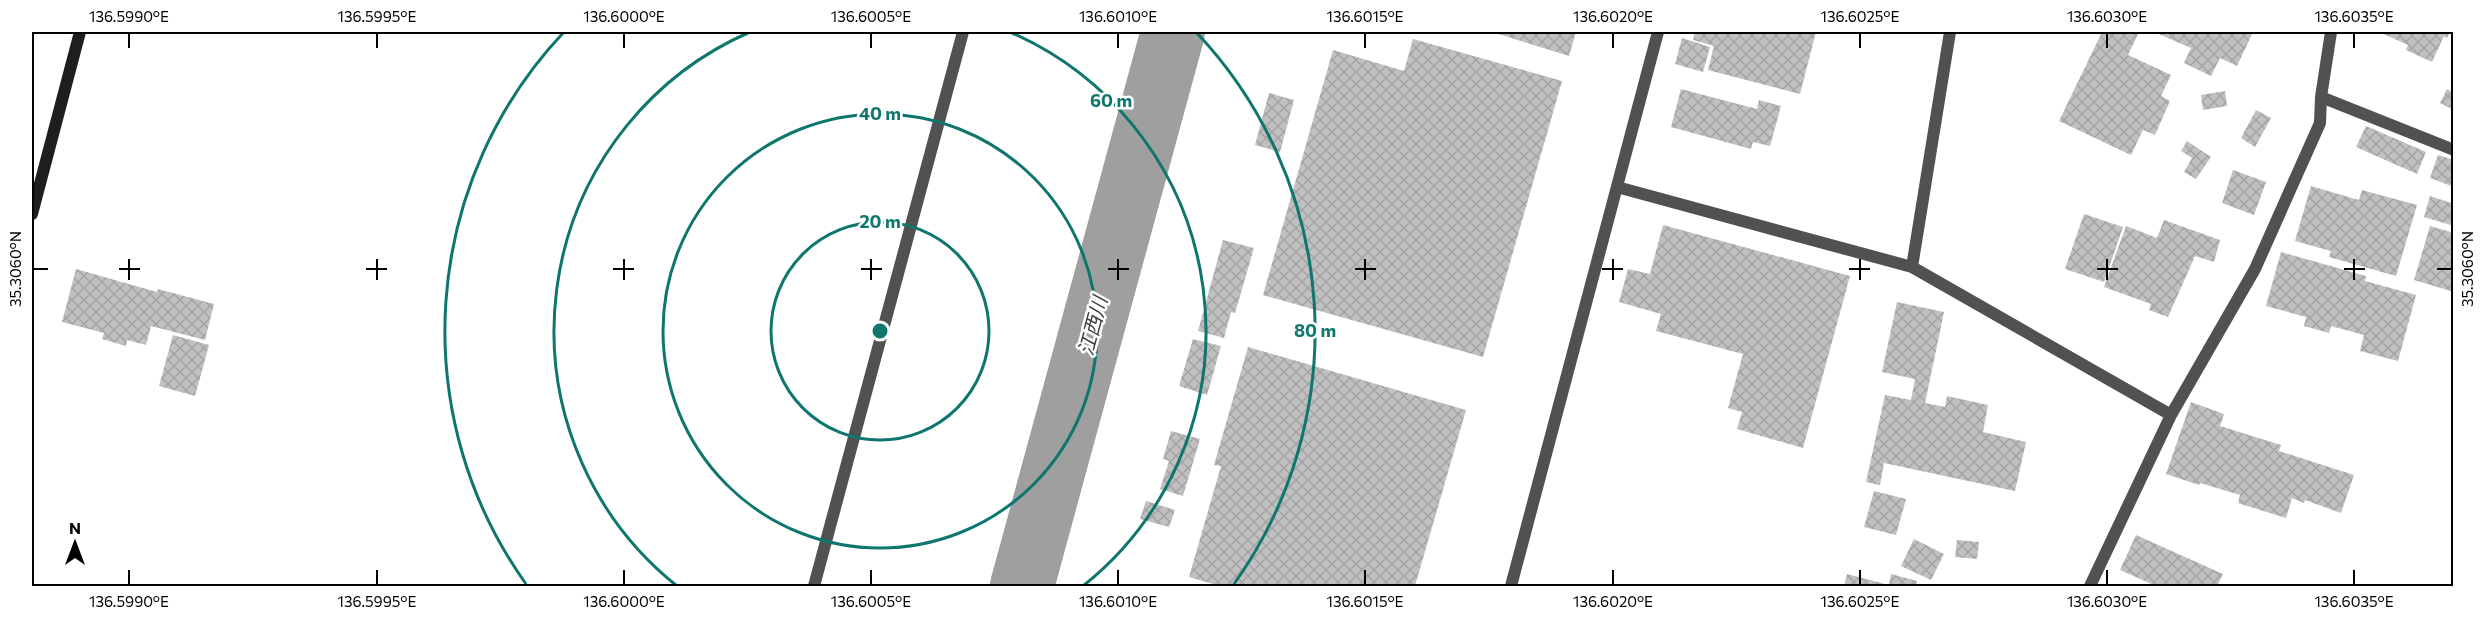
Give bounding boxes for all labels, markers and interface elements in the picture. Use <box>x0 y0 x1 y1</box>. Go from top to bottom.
text: 136.5990°E <box>89 7 169 25</box>
text: 136.5995°E <box>338 7 416 25</box>
text: 136.6000°E <box>583 7 665 25</box>
text: 136.6005°E <box>831 7 911 25</box>
text: 136.6010°E <box>1079 7 1157 25</box>
text: 136.6015°E <box>1327 7 1404 25</box>
text: 136.6020°E <box>1573 7 1653 25</box>
text: 136.6025°E <box>1821 7 1900 25</box>
text: 136.6030°E <box>2067 7 2147 25</box>
text: 136.6035°E <box>2314 7 2394 25</box>
text: 60 m <box>1090 89 1132 111</box>
text: 40 m <box>859 102 901 124</box>
text: 20 m <box>859 210 901 232</box>
text: 35.3060°N <box>6 231 24 307</box>
text: 35.3060°N <box>2458 231 2476 307</box>
water label: 江西川 <box>1073 292 1112 358</box>
text: 80 m <box>1294 319 1336 341</box>
centre of rings <box>870 321 890 341</box>
north arrow <box>45 513 105 573</box>
text: N <box>69 518 81 537</box>
text: 136.5990°E <box>89 592 169 610</box>
text: 136.5995°E <box>338 592 416 610</box>
text: 136.6000°E <box>583 592 665 610</box>
text: 136.6005°E <box>831 592 911 610</box>
text: 136.6010°E <box>1079 592 1157 610</box>
text: 136.6015°E <box>1327 592 1404 610</box>
text: 136.6020°E <box>1573 592 1653 610</box>
text: 136.6025°E <box>1821 592 1900 610</box>
text: 136.6030°E <box>2067 592 2147 610</box>
text: 136.6035°E <box>2314 592 2394 610</box>

